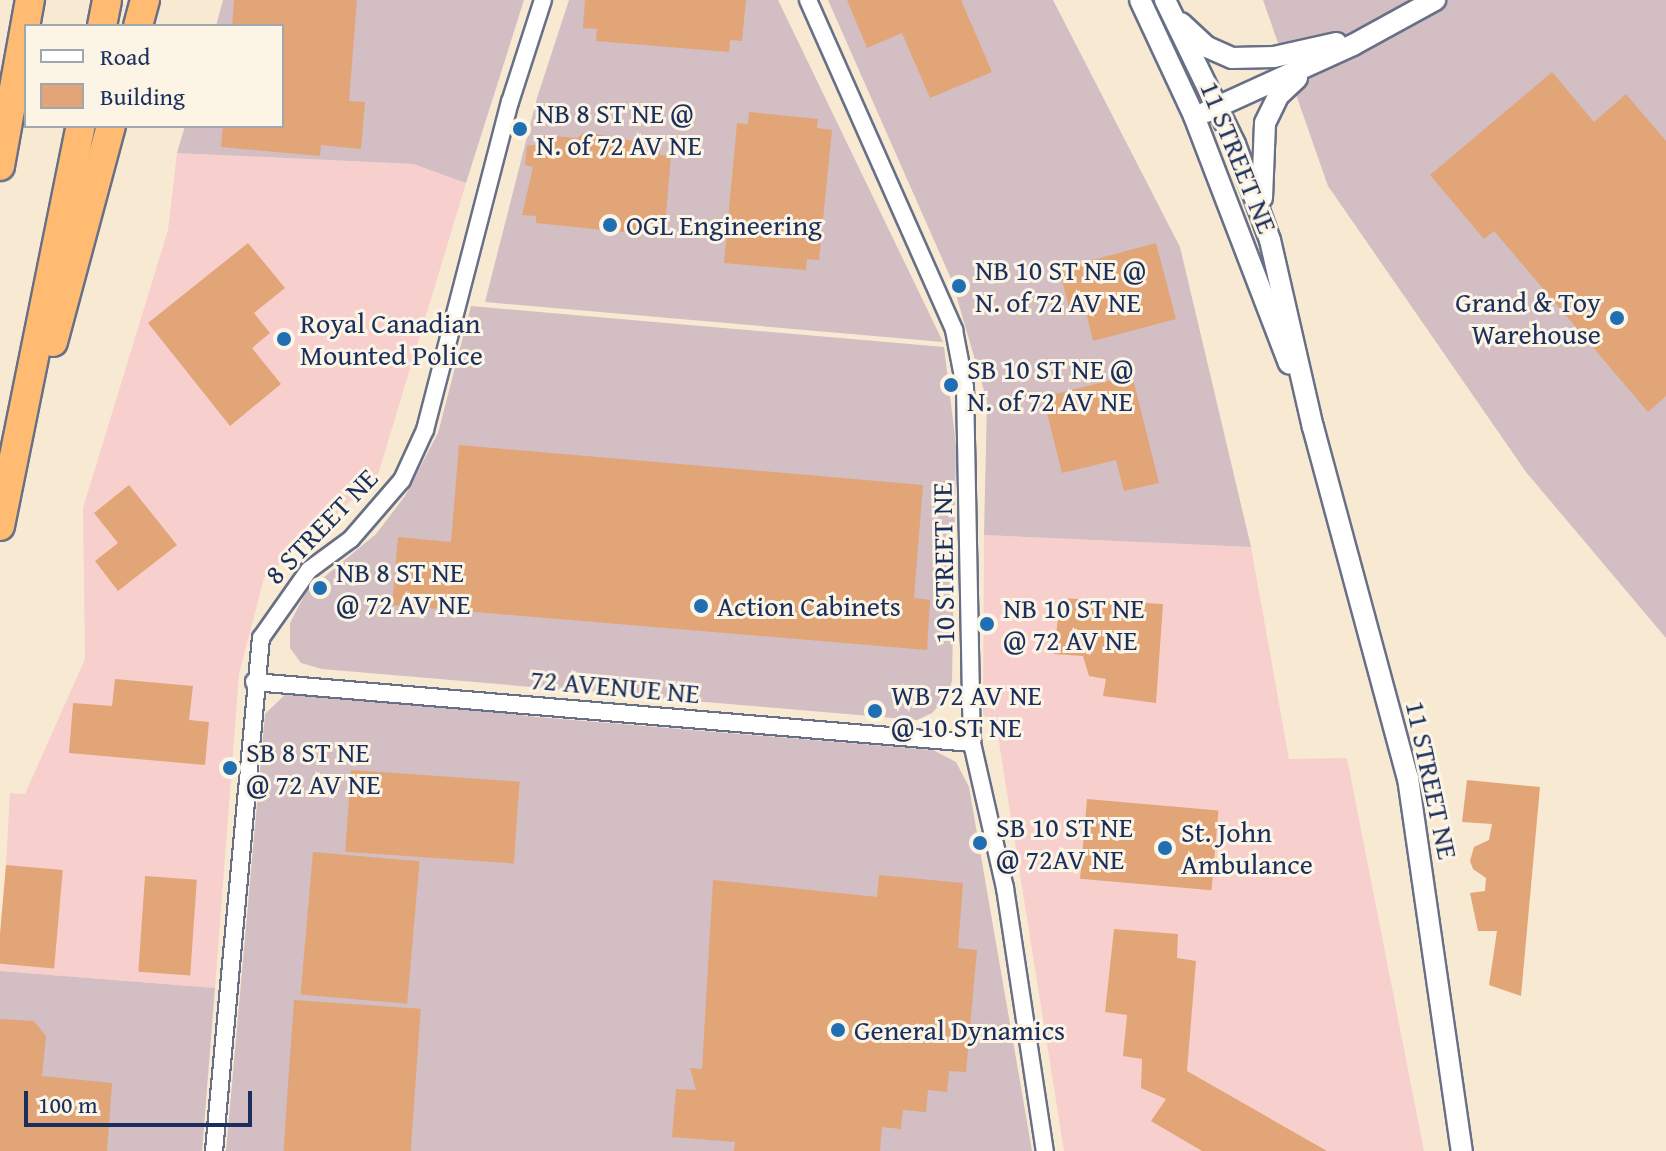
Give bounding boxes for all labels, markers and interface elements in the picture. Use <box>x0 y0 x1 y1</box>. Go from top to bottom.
legend <box>24 24 284 128</box>
text: Road <box>100 39 150 74</box>
street label: 11 STREET NE <box>1193 76 1285 238</box>
text: Building <box>100 79 185 114</box>
place label: NB 8 ST NE @ N. of 72 AV NE <box>536 96 702 162</box>
marker: NB 8 ST NE @ N. of 72 AV NE <box>511 120 529 138</box>
place label: OGL Engineering <box>626 208 822 242</box>
marker: OGL Engineering <box>601 216 619 234</box>
place label: NB 10 ST NE @ N. of 72 AV NE <box>975 253 1146 319</box>
marker: NB 10 ST NE @ N. of 72 AV NE <box>950 277 968 295</box>
place label: Grand & Toy Warehouse <box>1455 285 1601 351</box>
place label: Royal Canadian Mounted Police <box>300 306 483 372</box>
marker: Grand & Toy Warehouse <box>1608 309 1626 327</box>
marker: Royal Canadian Mounted Police <box>275 330 293 348</box>
place label: SB 10 ST NE @ N. of 72 AV NE <box>967 352 1133 418</box>
marker: SB 10 ST NE @ N. of 72 AV NE <box>942 376 960 394</box>
street label: 8 STREET NE <box>258 461 384 591</box>
street label: 10 STREET NE <box>925 482 961 644</box>
place label: NB 8 ST NE @ 72 AV NE <box>336 555 470 621</box>
marker: NB 8 ST NE @ 72 AV NE <box>311 579 329 597</box>
place label: Action Cabinets <box>717 589 901 623</box>
place label: NB 10 ST NE @ 72 AV NE <box>1003 591 1144 657</box>
marker: Action Cabinets <box>692 597 710 615</box>
marker: NB 10 ST NE @ 72 AV NE <box>978 615 996 633</box>
street label: 72 AVENUE NE <box>529 662 701 710</box>
place label: WB 72 AV NE @ 10 ST NE <box>891 678 1042 744</box>
street label: 11 STREET NE <box>1399 698 1465 862</box>
marker: WB 72 AV NE @ 10 ST NE <box>866 702 884 720</box>
place label: SB 8 ST NE @ 72 AV NE <box>246 735 380 801</box>
marker: SB 8 ST NE @ 72 AV NE <box>221 759 239 777</box>
place label: SB 10 ST NE @ 72AV NE <box>996 810 1133 876</box>
place label: St. John Ambulance <box>1181 815 1313 881</box>
marker: SB 10 ST NE @ 72AV NE <box>971 834 989 852</box>
marker: St. John Ambulance <box>1156 839 1174 857</box>
place label: General Dynamics <box>854 1013 1065 1047</box>
marker: General Dynamics <box>829 1021 847 1039</box>
scale bar <box>28 1075 256 1125</box>
text: 100 m <box>38 1087 98 1122</box>

